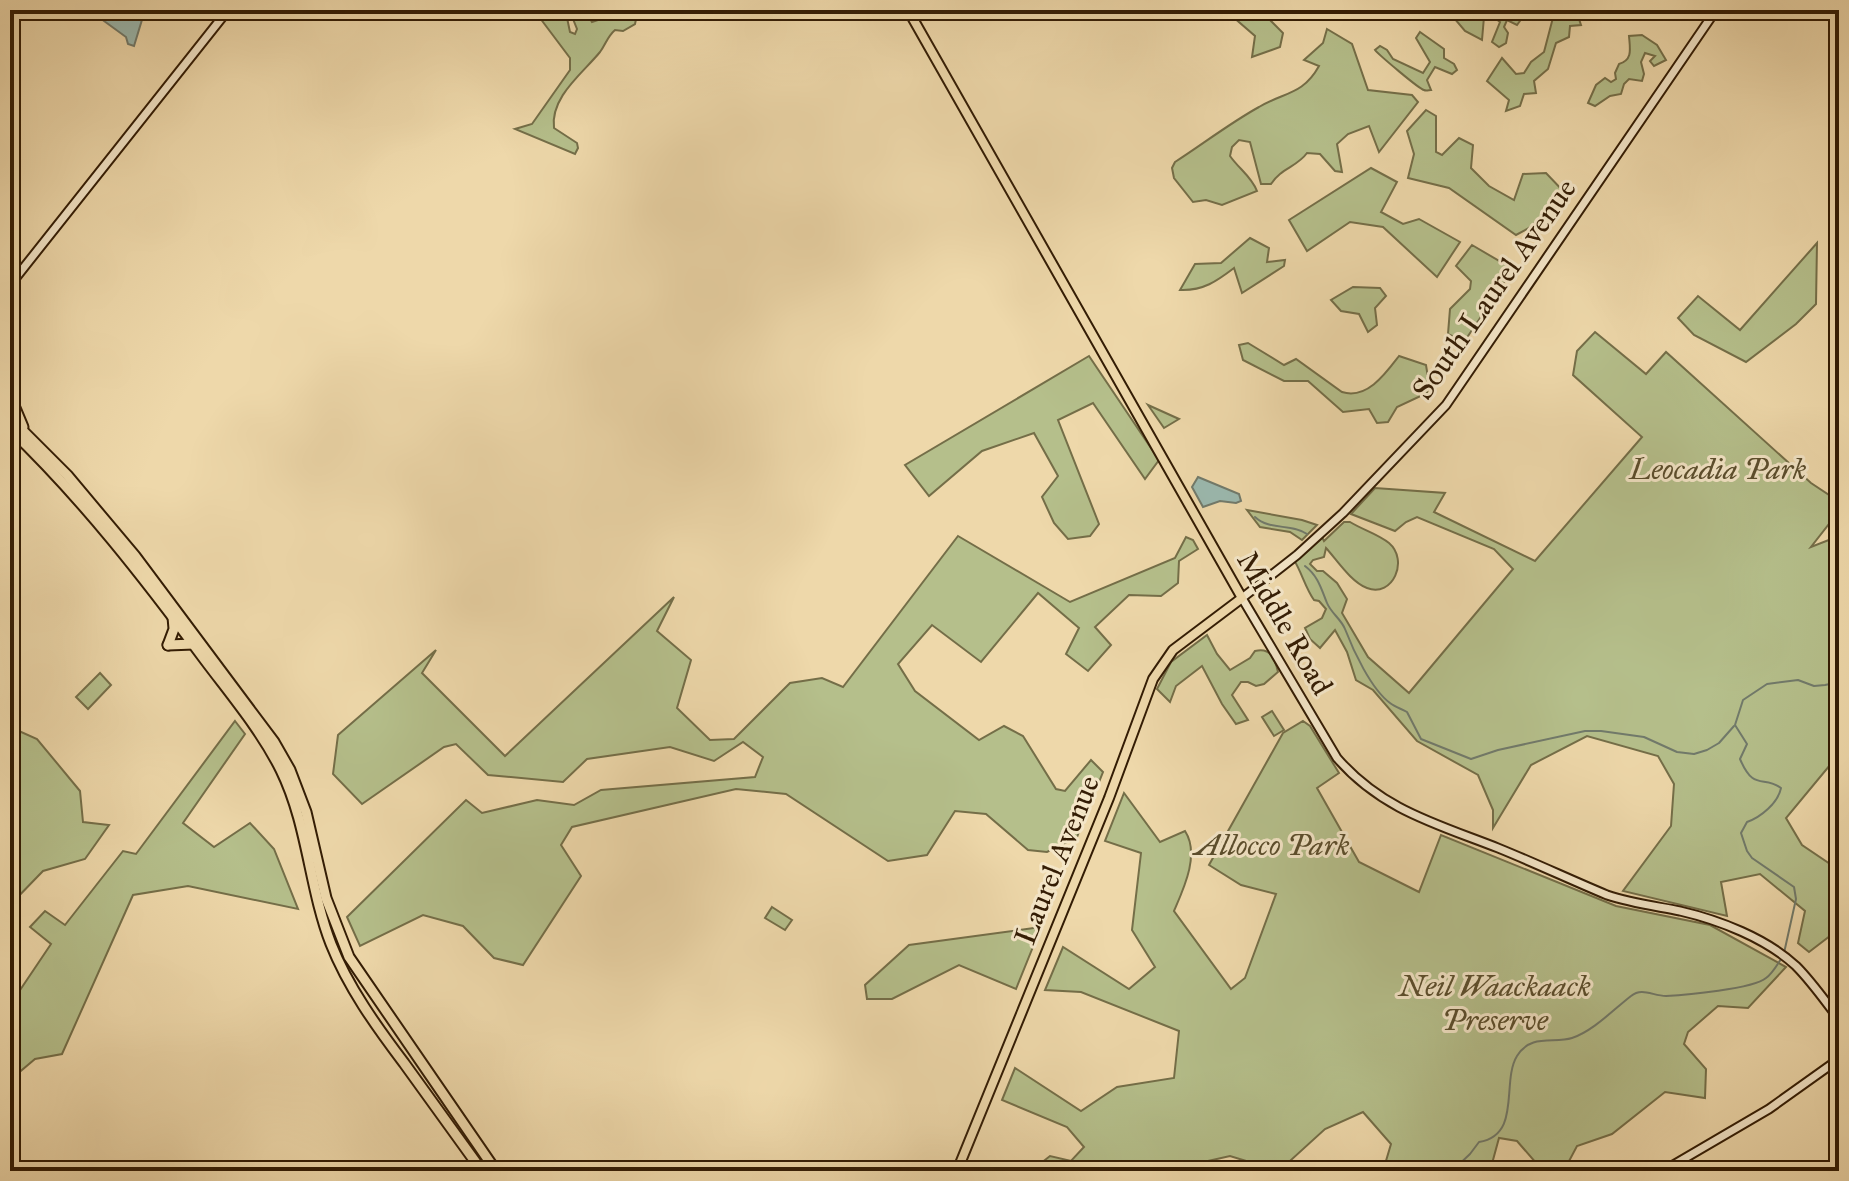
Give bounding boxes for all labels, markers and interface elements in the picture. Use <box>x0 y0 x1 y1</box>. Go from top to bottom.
street label: South Laurel Avenue <box>1404 172 1584 406</box>
park label: Leocadia Park <box>1628 451 1806 487</box>
street label: Middle Road <box>1229 545 1341 701</box>
street label: Laurel Avenue <box>1007 770 1107 950</box>
park label: Allocco Park <box>1192 827 1350 863</box>
park label: Neil Waackaack Preserve <box>1397 968 1591 1038</box>

